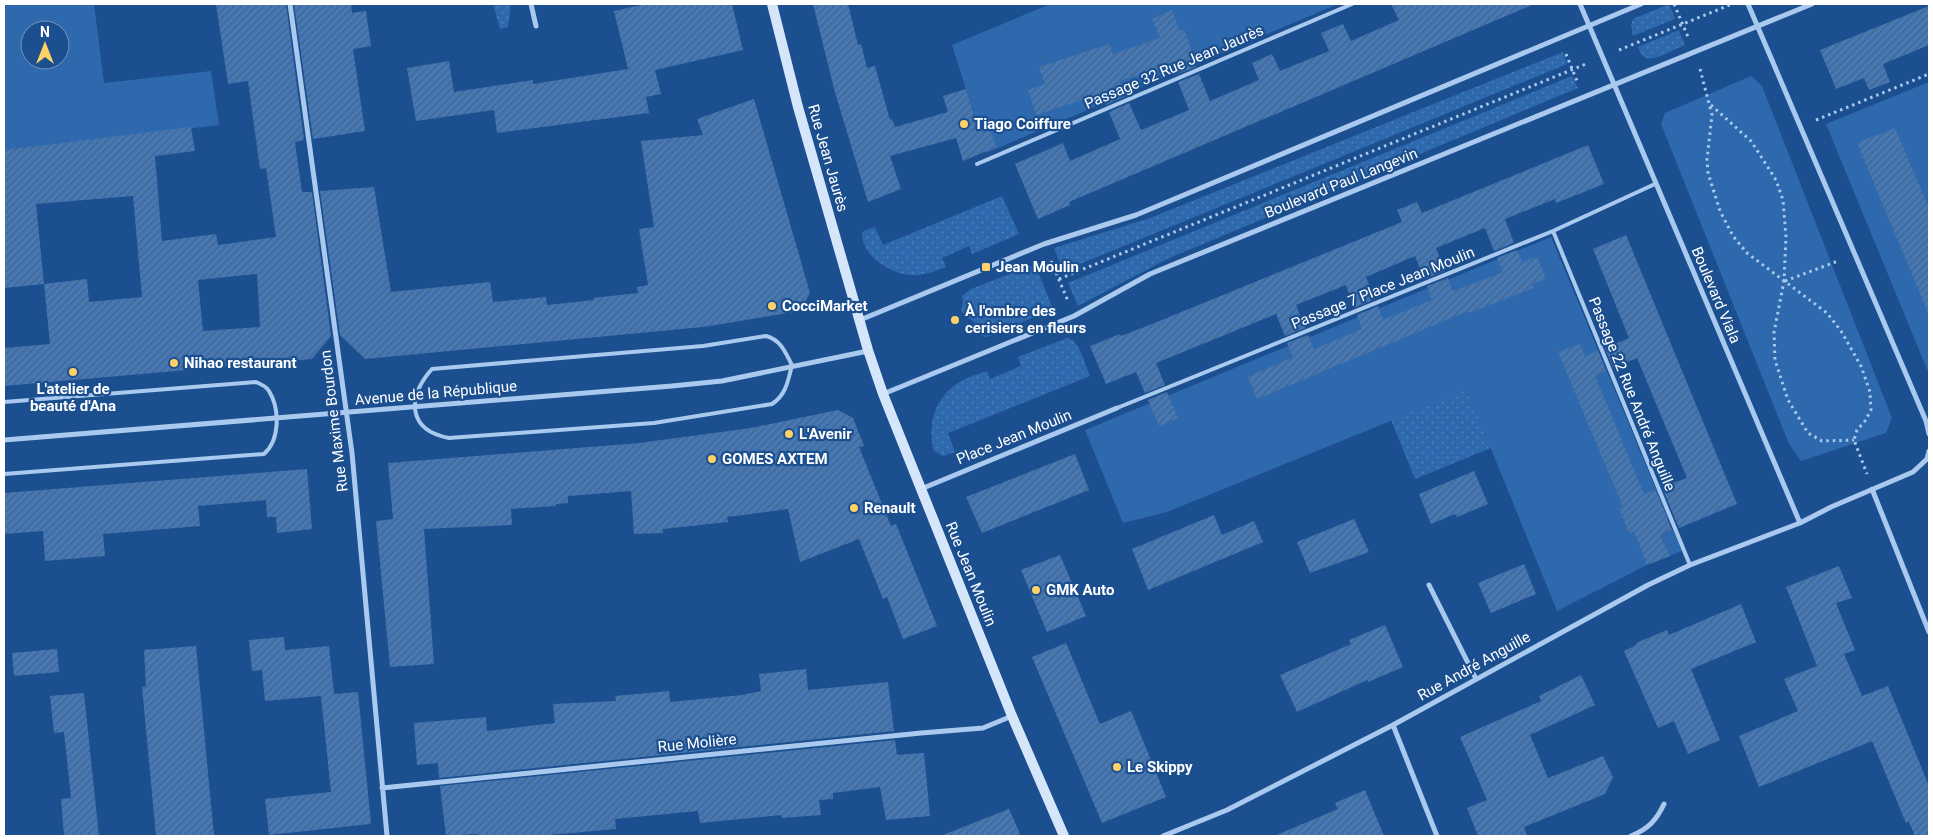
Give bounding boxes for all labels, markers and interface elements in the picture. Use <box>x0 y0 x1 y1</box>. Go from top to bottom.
north arrow <box>20 20 70 70</box>
street label: Passage 32 Rue Jean Jaurès <box>1082 21 1266 113</box>
text: N <box>40 24 50 40</box>
street label: Rue Jean Jaurès <box>804 102 852 214</box>
place label: Tiago Coiffure <box>974 115 1071 133</box>
marker: Tiago Coiffure <box>958 118 970 130</box>
street label: Boulevard Paul Langevin <box>1262 144 1420 222</box>
street label: Passage 7 Place Jean Moulin <box>1289 243 1477 333</box>
street label: Boulevard Viala <box>1688 244 1744 346</box>
place label: Jean Moulin <box>996 258 1079 276</box>
marker: Jean Moulin <box>980 261 992 273</box>
street label: Passage 22 Rue André Anguille <box>1585 294 1679 494</box>
place label: CocciMarket <box>782 297 868 315</box>
marker: CocciMarket <box>766 300 778 312</box>
place label: À l'ombre des cerisiers en fleurs <box>965 302 1087 337</box>
marker: À l'ombre des cerisiers en fleurs <box>949 314 961 326</box>
street label: Rue Maxime Bourdon <box>316 349 352 493</box>
place label: Nihao restaurant <box>184 354 297 372</box>
marker: Nihao restaurant <box>168 357 180 369</box>
marker: L'atelier de beauté d'Ana <box>67 366 79 378</box>
street label: Avenue de la République <box>354 377 518 409</box>
place label: L'atelier de beauté d'Ana <box>30 380 116 415</box>
street label: Place Jean Moulin <box>954 406 1074 468</box>
place label: L'Avenir <box>799 425 852 443</box>
marker: L'Avenir <box>783 428 795 440</box>
place label: GOMES AXTEM <box>722 450 828 468</box>
marker: GOMES AXTEM <box>706 453 718 465</box>
place label: Renault <box>864 499 916 517</box>
marker: Renault <box>848 502 860 514</box>
street label: Rue Jean Moulin <box>942 519 1000 629</box>
place label: GMK Auto <box>1046 581 1114 599</box>
marker: GMK Auto <box>1030 584 1042 596</box>
street label: Rue André Anguille <box>1415 628 1533 704</box>
street label: Rue Molière <box>657 730 737 756</box>
place label: Le Skippy <box>1127 758 1193 776</box>
marker: Le Skippy <box>1111 761 1123 773</box>

